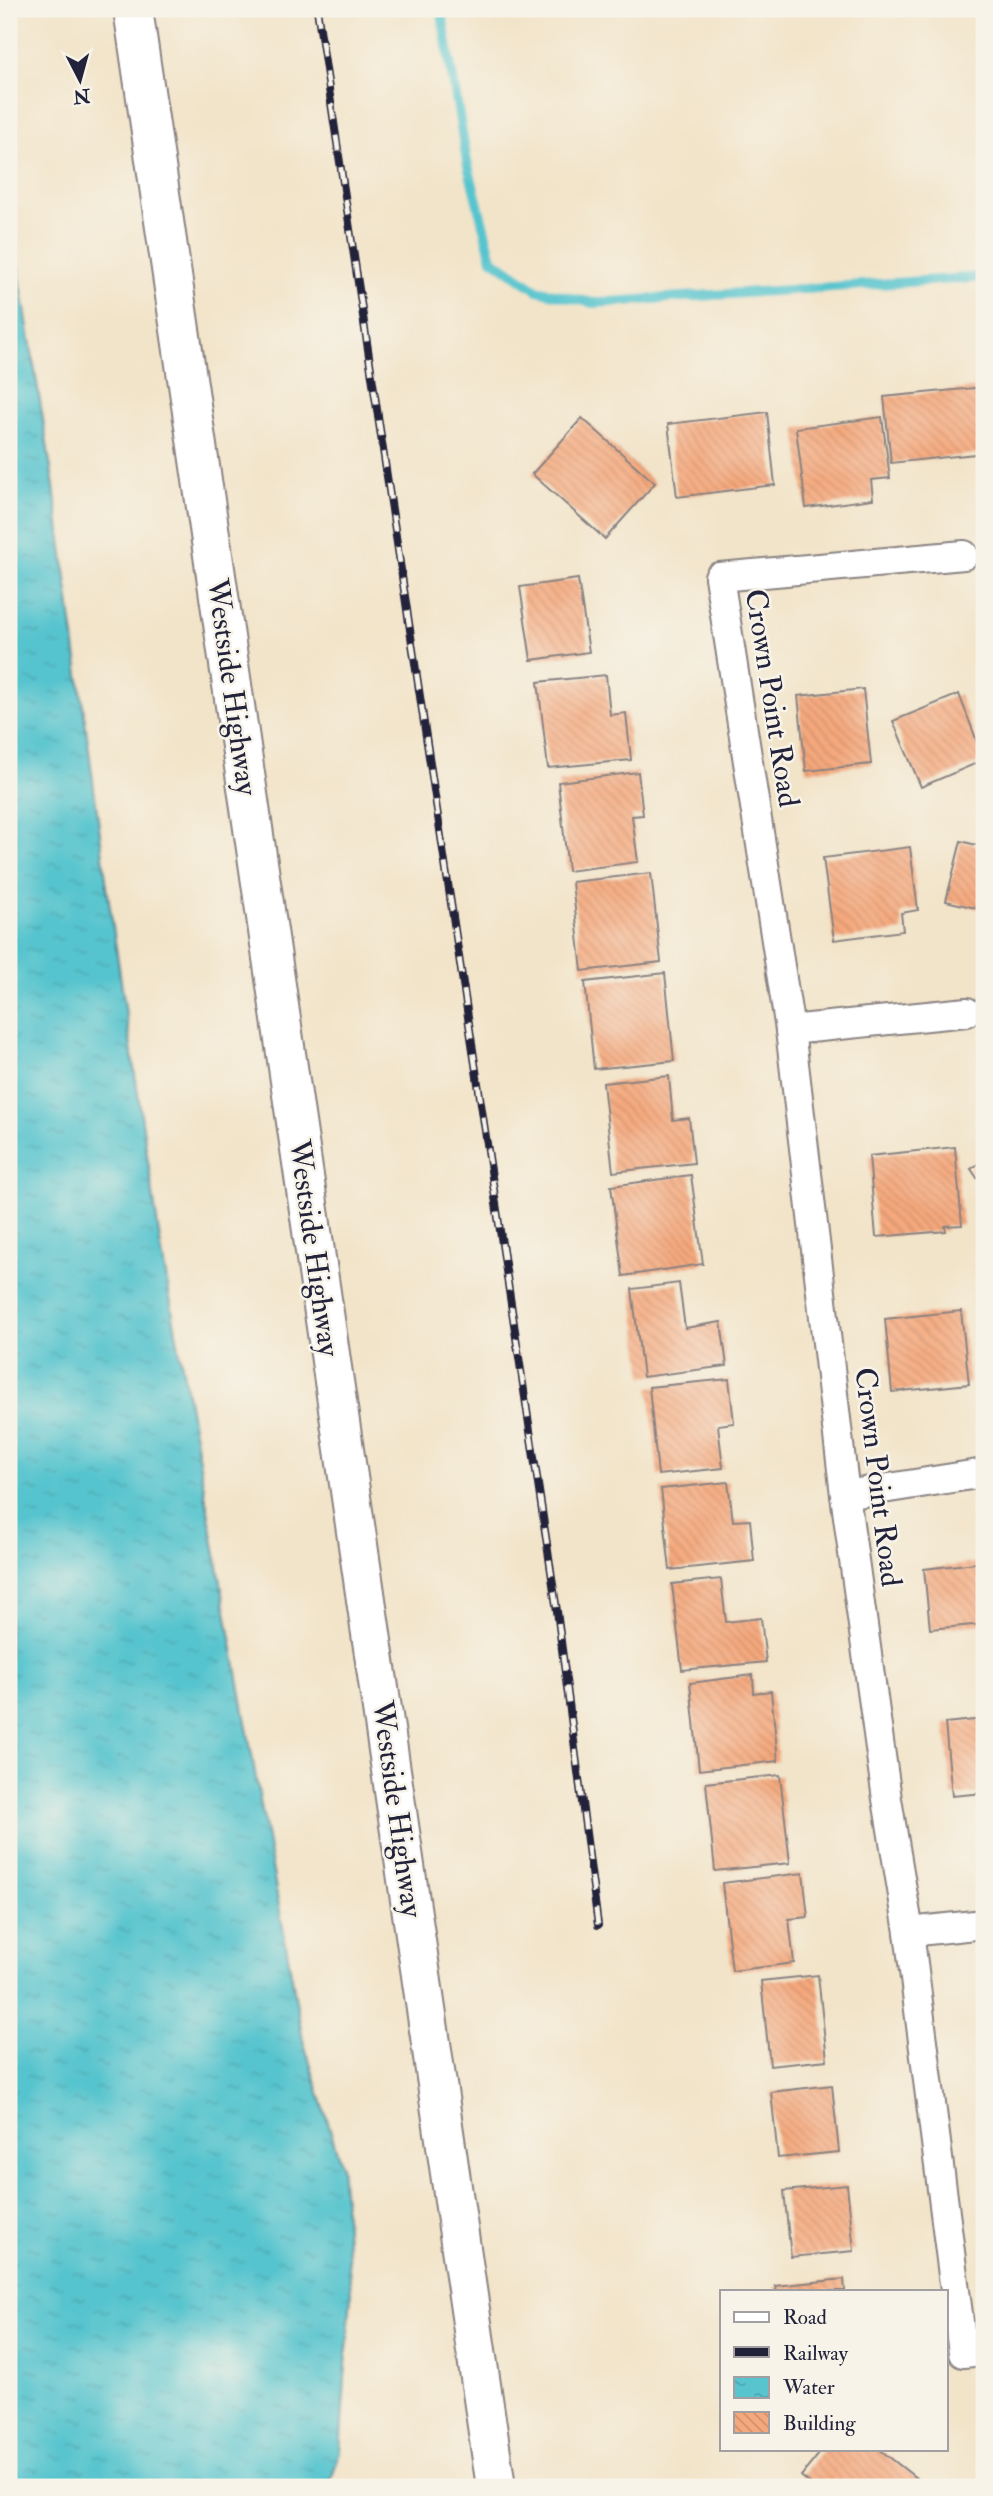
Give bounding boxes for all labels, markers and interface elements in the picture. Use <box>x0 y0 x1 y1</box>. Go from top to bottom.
north arrow <box>46 46 116 116</box>
text: N <box>71 83 92 109</box>
street label: Westside Highway <box>198 575 266 799</box>
street label: Crown Point Road <box>736 586 808 810</box>
street label: Westside Highway <box>280 1136 348 1360</box>
street label: Crown Point Road <box>846 1365 910 1589</box>
street label: Westside Highway <box>363 1697 431 1921</box>
legend <box>720 2290 948 2450</box>
text: Road <box>783 2304 828 2331</box>
text: Railway <box>783 2340 849 2367</box>
text: Water <box>782 2374 835 2401</box>
text: Building <box>783 2410 856 2437</box>

